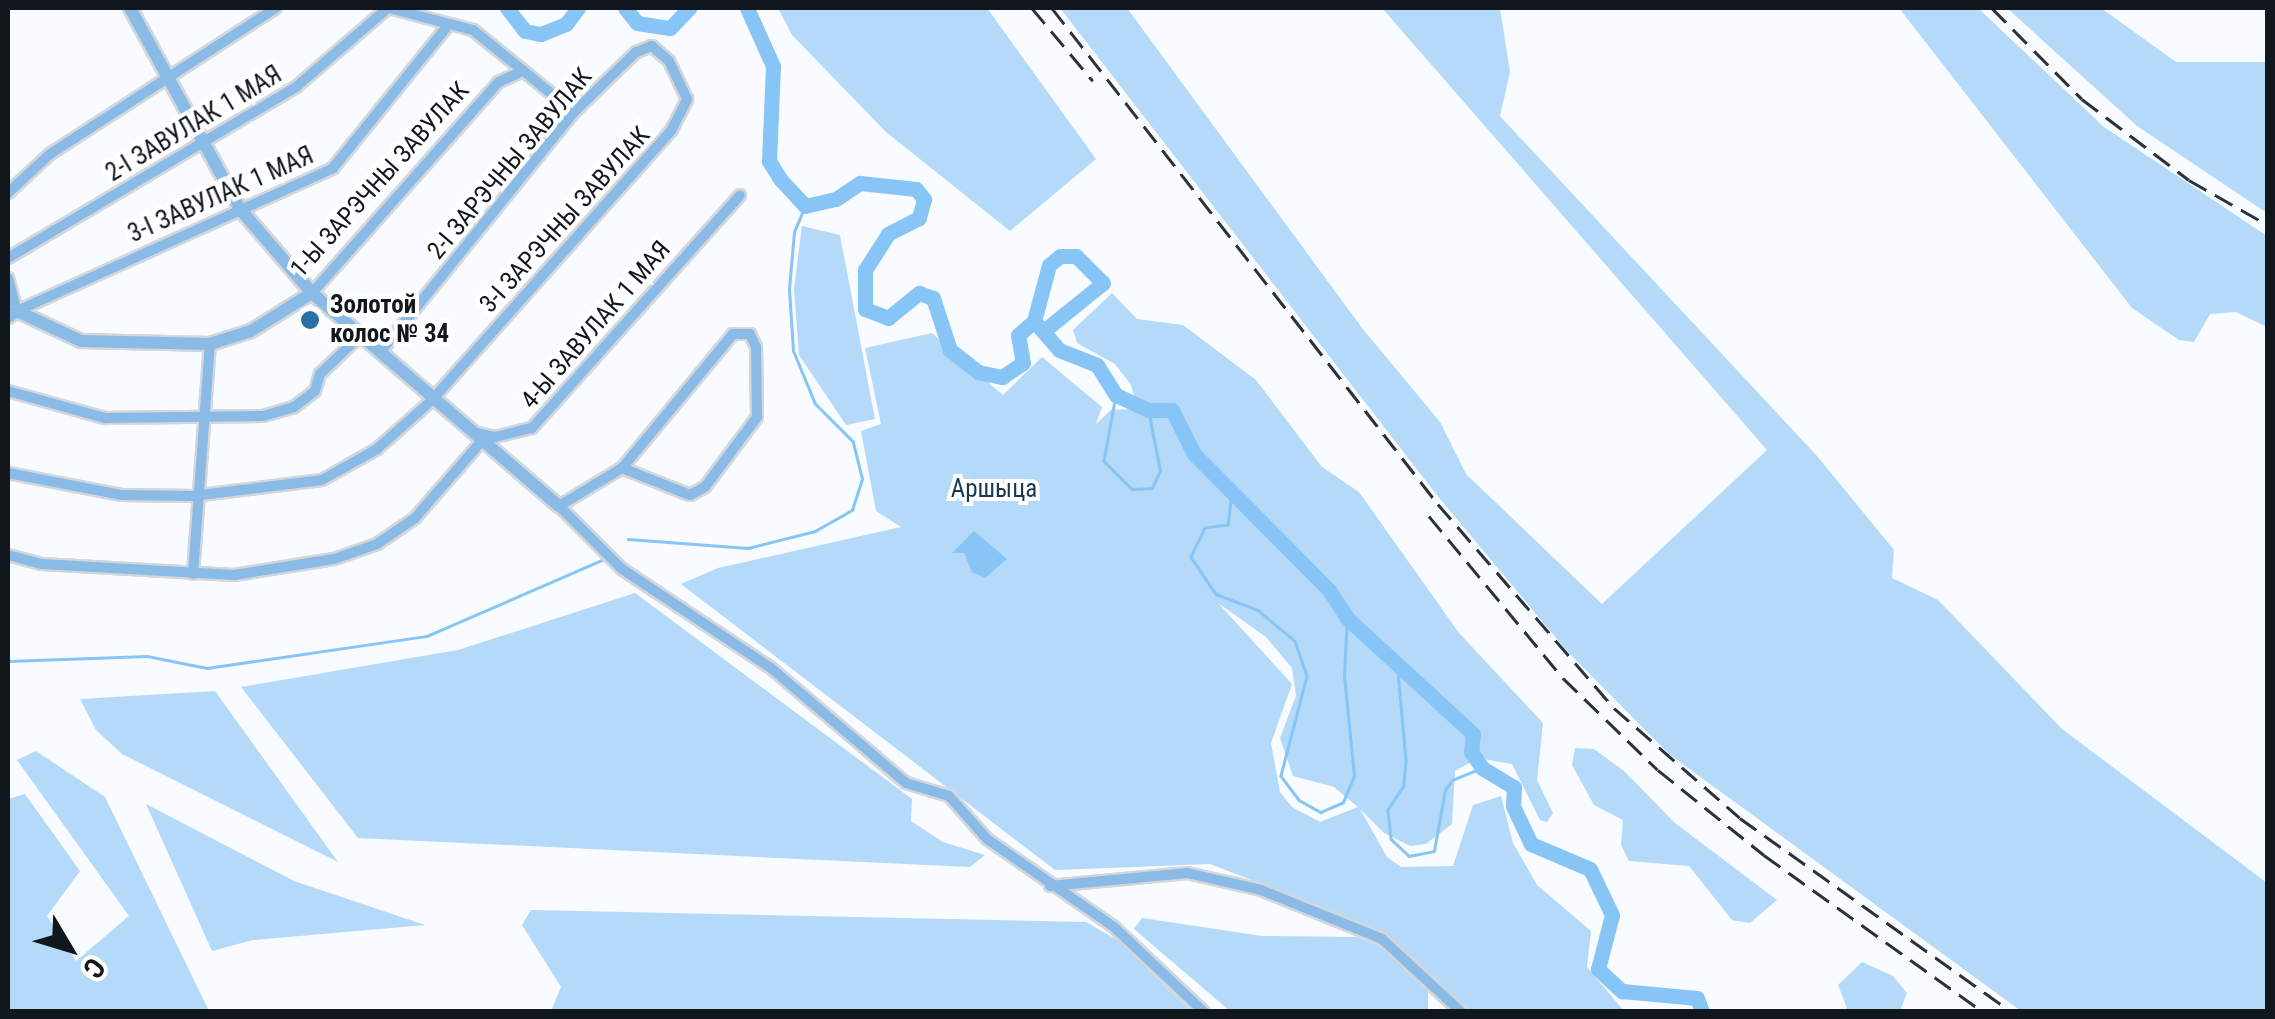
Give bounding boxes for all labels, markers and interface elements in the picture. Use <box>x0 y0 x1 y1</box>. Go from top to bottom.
street label: 2-І ЗАВУЛАК 1 МАЯ <box>101 60 287 188</box>
street label: 2-І ЗАРЭЧНЫ ЗАВУЛАК <box>422 63 598 265</box>
street label: 1-Ы ЗАРЭЧНЫ ЗАВУЛАК <box>284 76 476 284</box>
street label: 3-І ЗАРЭЧНЫ ЗАВУЛАК <box>474 121 656 319</box>
street label: 3-І ЗАВУЛАК 1 МАЯ <box>124 141 318 249</box>
street label: 4-Ы ЗАВУЛАК 1 МАЯ <box>515 235 677 415</box>
place label: Золотой колос № 34 <box>330 291 449 350</box>
marker: Золотой колос № 34 <box>299 309 321 331</box>
park label: Аршыца <box>951 474 1037 504</box>
north arrow <box>20 899 120 999</box>
text: С <box>76 951 112 984</box>

